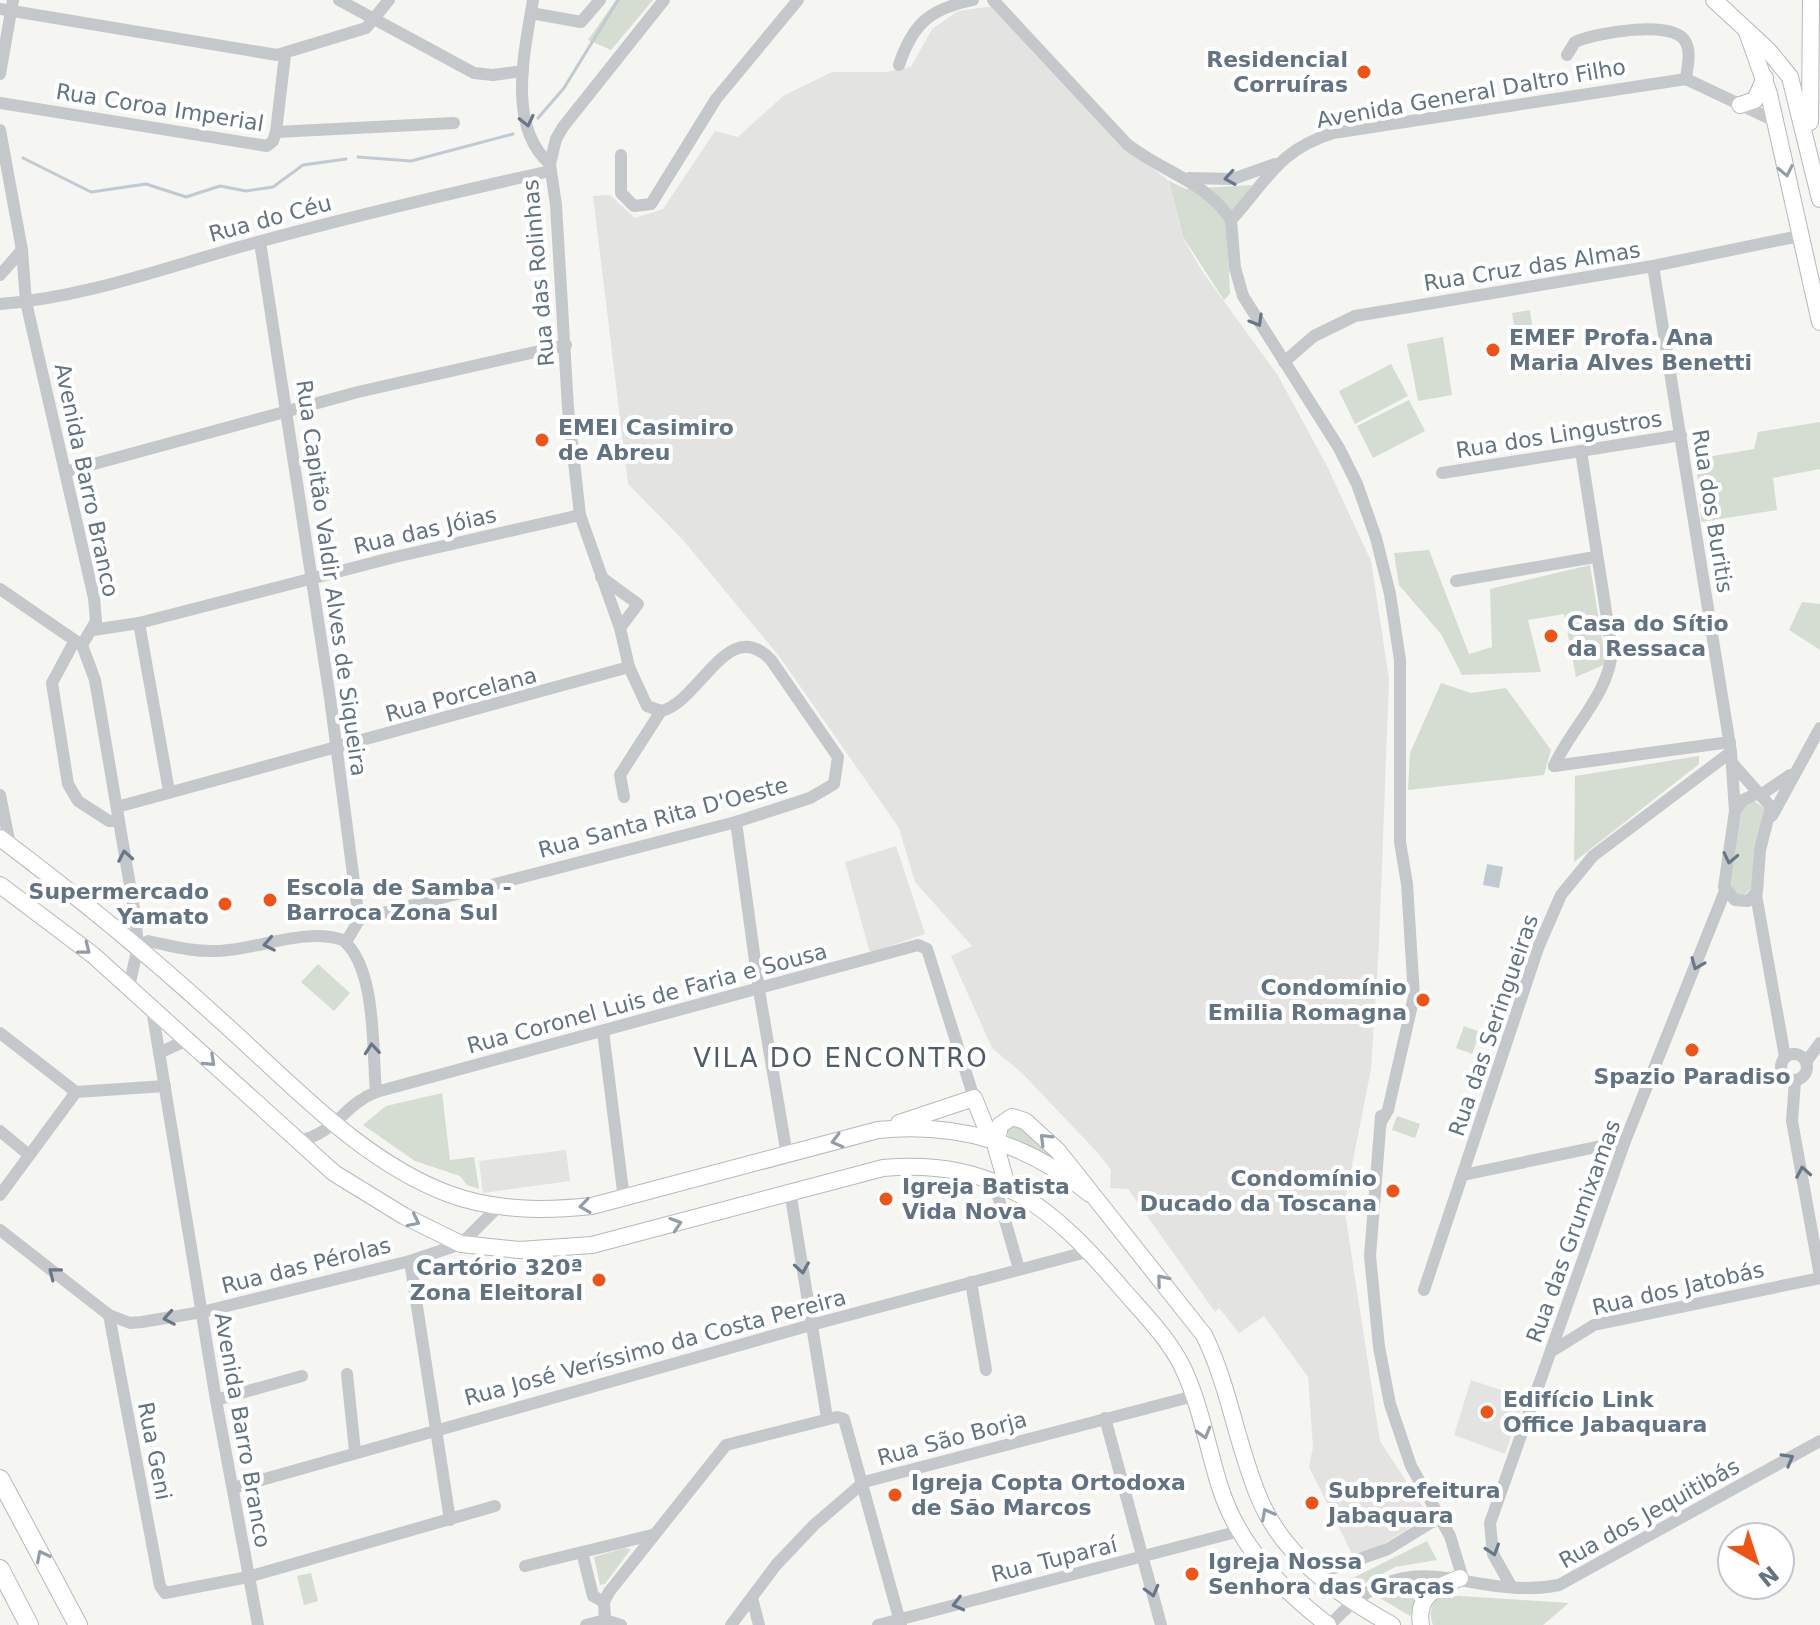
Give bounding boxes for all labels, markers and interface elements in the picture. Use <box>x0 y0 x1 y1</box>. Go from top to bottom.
place label: Residencial Corruíras <box>1206 47 1348 97</box>
street label: Avenida General Daltro Filho <box>1315 54 1628 133</box>
marker: Residencial Corruíras <box>1355 63 1373 81</box>
street label: Rua Coroa Imperial <box>54 79 266 136</box>
one-way arrow <box>518 113 535 127</box>
one-way arrow <box>1776 164 1793 177</box>
one-way arrow <box>1223 169 1237 186</box>
street label: Rua das Rolinhas <box>518 179 559 367</box>
street label: Rua do Céu <box>206 190 334 247</box>
street label: Rua Cruz das Almas <box>1422 237 1642 296</box>
one-way arrow <box>1247 312 1263 327</box>
place label: EMEF Profa. Ana Maria Alves Benetti <box>1509 325 1752 375</box>
marker: EMEF Profa. Ana Maria Alves Benetti <box>1484 341 1502 359</box>
street label: Avenida Barro Branco <box>50 361 123 599</box>
street label: Rua Capitão Valdir Alves de Siqueira <box>291 378 372 778</box>
street label: Rua dos Lingustros <box>1454 406 1664 463</box>
place label: EMEI Casimiro de Abreu <box>558 415 734 465</box>
street label: Rua dos Buritis <box>1687 428 1738 595</box>
marker: EMEI Casimiro de Abreu <box>533 431 551 449</box>
street label: Rua das Jóias <box>351 502 499 559</box>
place label: Casa do Sítio da Ressaca <box>1567 611 1729 661</box>
marker: Casa do Sítio da Ressaca <box>1542 627 1560 645</box>
street label: Rua Porcelana <box>383 662 540 727</box>
street label: Rua Santa Rita D'Oeste <box>536 772 791 863</box>
one-way arrow <box>117 849 134 863</box>
one-way arrow <box>1722 851 1739 864</box>
place label: Escola de Samba - Barroca Zona Sul <box>286 875 512 925</box>
place label: Supermercado Yamato <box>29 879 209 929</box>
marker: Escola de Samba - Barroca Zona Sul <box>261 891 279 909</box>
marker: Supermercado Yamato <box>216 895 234 913</box>
street label: Rua das Seringueiras <box>1444 911 1543 1139</box>
one-way arrow <box>263 935 276 952</box>
street label: Rua Coronel Luis de Faria e Sousa <box>464 938 830 1059</box>
one-way arrow <box>76 940 91 954</box>
one-way arrow <box>1690 956 1707 970</box>
place label: Condomínio Emilia Romagna <box>1208 975 1407 1025</box>
marker: Condomínio Emilia Romagna <box>1414 991 1432 1009</box>
marker: Spazio Paradiso <box>1683 1041 1701 1059</box>
one-way arrow <box>364 1042 381 1055</box>
district label: VILA DO ENCONTRO <box>693 1043 989 1073</box>
one-way arrow <box>201 1051 215 1066</box>
place label: Spazio Paradiso <box>1593 1064 1791 1089</box>
street label: Rua das Grumixamas <box>1522 1116 1625 1346</box>
one-way arrow <box>830 1132 844 1148</box>
one-way arrow <box>1040 1133 1054 1148</box>
one-way arrow <box>1796 1165 1813 1179</box>
place label: Condomínio Ducado da Toscana <box>1140 1166 1377 1216</box>
place label: Igreja Batista Vida Nova <box>902 1174 1070 1224</box>
marker: Condomínio Ducado da Toscana <box>1384 1182 1402 1200</box>
marker: Igreja Batista Vida Nova <box>877 1190 895 1208</box>
one-way arrow <box>579 1197 592 1214</box>
one-way arrow <box>405 1211 420 1226</box>
one-way arrow <box>668 1217 682 1233</box>
street label: Rua das Pérolas <box>219 1232 393 1299</box>
place label: Cartório 320ª Zona Eleitoral <box>410 1255 583 1305</box>
street label: Rua dos Jatobás <box>1590 1257 1766 1320</box>
one-way arrow <box>793 1261 810 1275</box>
one-way arrow <box>48 1268 63 1282</box>
marker: Cartório 320ª Zona Eleitoral <box>590 1271 608 1289</box>
one-way arrow <box>1157 1274 1172 1289</box>
street label: Rua José Veríssimo da Costa Pereira <box>462 1284 849 1411</box>
one-way arrow <box>162 1308 176 1325</box>
street label: Avenida Barro Branco <box>210 1311 275 1550</box>
place label: Edifício Link Office Jabaquara <box>1503 1387 1707 1437</box>
street label: Rua Geni <box>133 1400 176 1502</box>
marker: Edifício Link Office Jabaquara <box>1478 1403 1496 1421</box>
street label: Rua São Borja <box>875 1407 1030 1470</box>
one-way arrow <box>1195 1425 1211 1439</box>
street label: Rua dos Jequitibás <box>1555 1453 1744 1573</box>
one-way arrow <box>1779 1453 1794 1469</box>
place label: Igreja Copta Ortodoxa de São Marcos <box>911 1470 1186 1520</box>
place label: Subprefeitura Jabaquara <box>1326 1478 1501 1528</box>
marker: Igreja Copta Ortodoxa de São Marcos <box>886 1486 904 1504</box>
marker: Subprefeitura Jabaquara <box>1303 1494 1321 1512</box>
one-way arrow <box>1262 1507 1277 1522</box>
north arrow <box>1716 1521 1796 1601</box>
street label: Rua Tuparaí <box>989 1532 1121 1587</box>
one-way arrow <box>1484 1542 1500 1556</box>
one-way arrow <box>36 1549 52 1564</box>
place label: Igreja Nossa Senhora das Graças <box>1208 1549 1455 1599</box>
text: N <box>1753 1561 1783 1592</box>
marker: Igreja Nossa Senhora das Graças <box>1183 1565 1201 1583</box>
one-way arrow <box>1143 1584 1159 1598</box>
one-way arrow <box>952 1595 966 1612</box>

